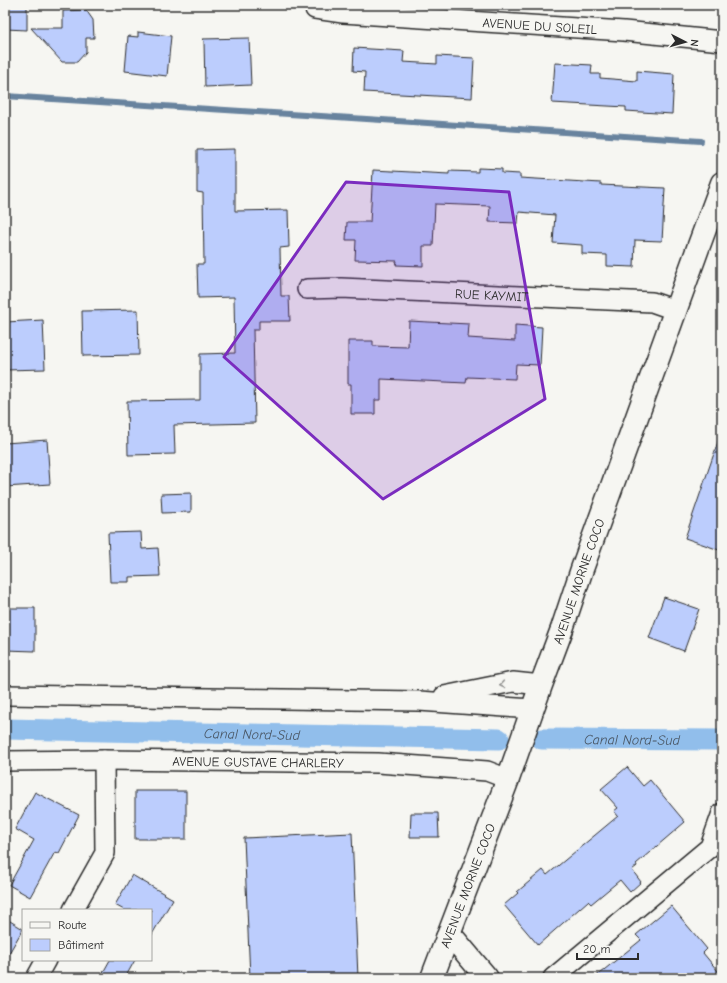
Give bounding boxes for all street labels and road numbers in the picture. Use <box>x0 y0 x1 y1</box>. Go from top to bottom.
street label: AVENUE DU SOLEIL <box>482 15 598 37</box>
street label: RUE KAYMIT <box>455 286 529 304</box>
street label: AVENUE MORNE COCO <box>550 517 608 646</box>
street label: AVENUE GUSTAVE CHARLERY <box>172 754 344 771</box>
street label: AVENUE MORNE COCO <box>437 821 498 950</box>

